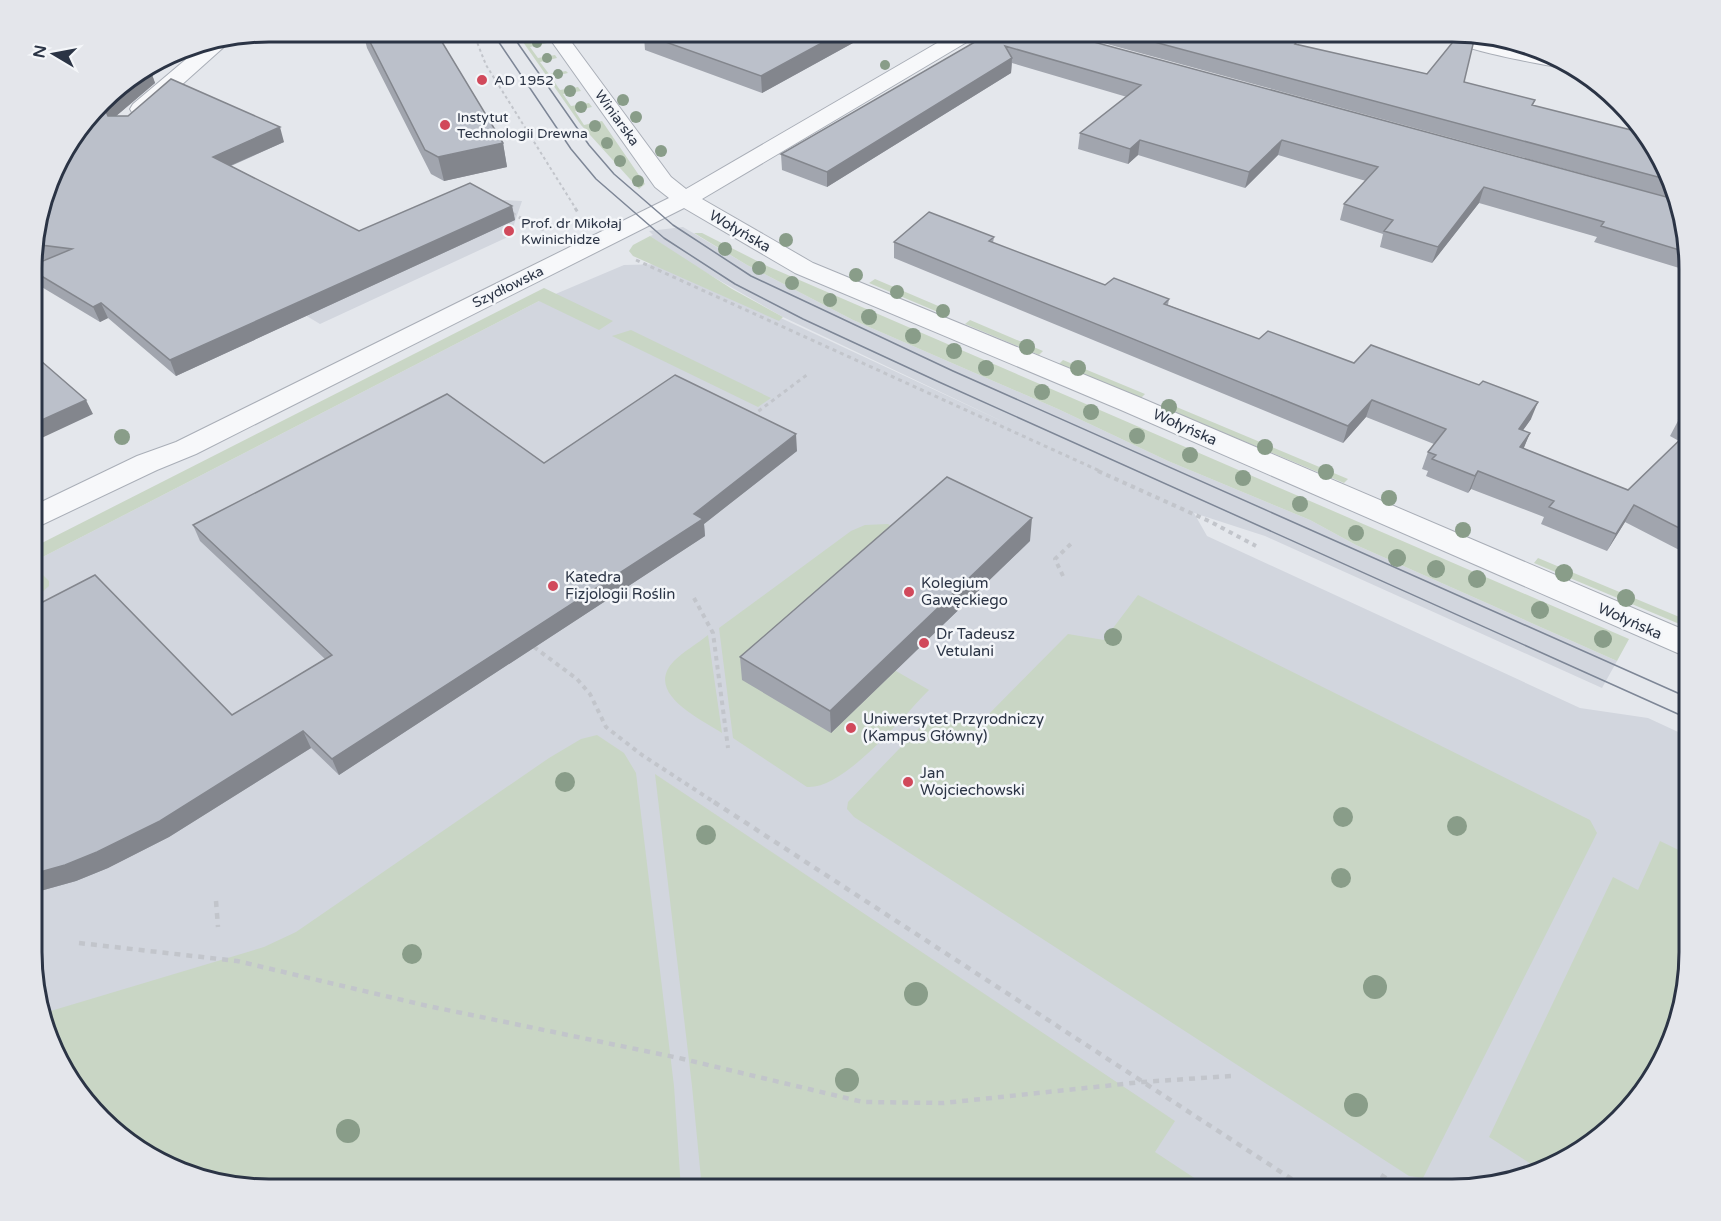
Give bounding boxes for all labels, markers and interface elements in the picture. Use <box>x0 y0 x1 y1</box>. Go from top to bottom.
north arrow <box>24 24 84 84</box>
text: N <box>29 44 51 60</box>
place label: AD 1952 <box>494 72 554 89</box>
marker: AD 1952 <box>475 73 489 87</box>
street label: Winiarska <box>591 87 643 149</box>
place label: Instytut Technologii Drewna <box>457 109 588 142</box>
marker: Instytut Technologii Drewna <box>438 118 452 132</box>
street label: Wołyńska <box>706 206 774 256</box>
place label: Prof. dr Mikołaj Kwinichidze <box>521 215 622 248</box>
marker: Prof. dr Mikołaj Kwinichidze <box>502 224 516 238</box>
street label: Szydłowska <box>470 262 546 312</box>
street label: Wołyńska <box>1150 405 1220 449</box>
place label: Katedra Fizjologii Roślin <box>565 568 675 603</box>
place label: Kolegium Gawęckiego <box>921 574 1008 609</box>
marker: Katedra Fizjologii Roślin <box>546 579 560 593</box>
marker: Kolegium Gawęckiego <box>902 585 916 599</box>
street label: Wołyńska <box>1595 599 1665 643</box>
place label: Dr Tadeusz Vetulani <box>936 625 1015 660</box>
marker: Dr Tadeusz Vetulani <box>917 636 931 650</box>
place label: Uniwersytet Przyrodniczy (Kampus Główny) <box>863 710 1044 745</box>
marker: Uniwersytet Przyrodniczy (Kampus Główny) <box>844 721 858 735</box>
place label: Jan Wojciechowski <box>920 764 1025 799</box>
marker: Jan Wojciechowski <box>901 775 915 789</box>

